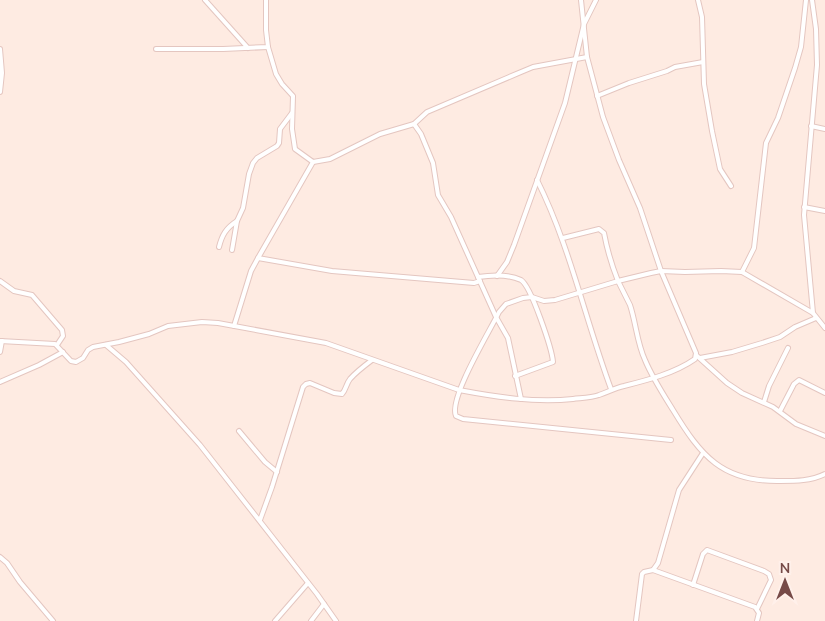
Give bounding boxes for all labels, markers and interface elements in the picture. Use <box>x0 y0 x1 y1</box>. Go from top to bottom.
north arrow <box>760 556 810 606</box>
text: N <box>780 559 790 578</box>

